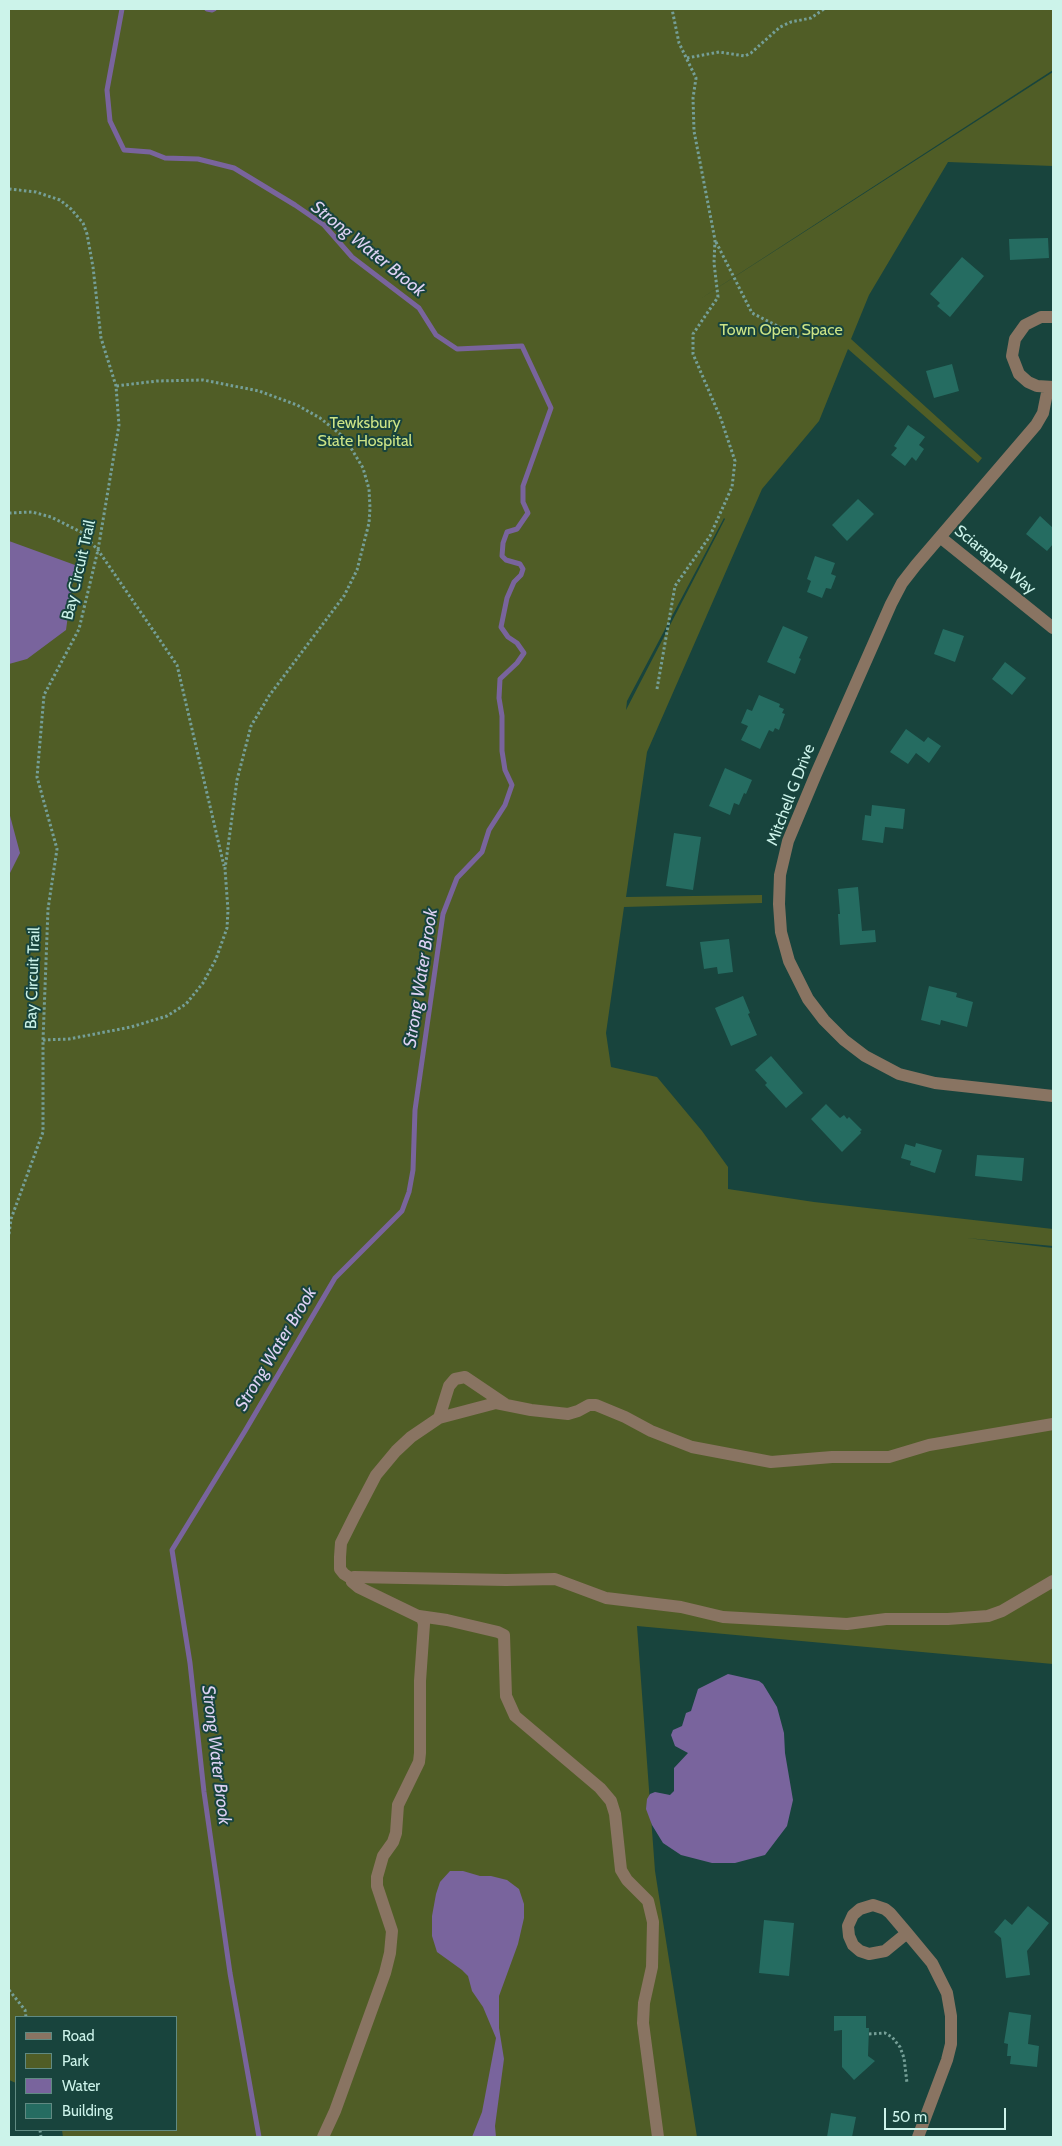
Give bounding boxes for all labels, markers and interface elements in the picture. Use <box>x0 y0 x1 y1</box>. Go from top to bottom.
water label: Strong Water Brook <box>307 196 429 302</box>
park label: Town Open Space <box>719 320 843 340</box>
park label: Tewksbury State Hospital <box>318 413 412 451</box>
street label: Bay Circuit Trail <box>58 518 100 622</box>
street label: Sciarappa Way <box>950 521 1040 599</box>
street label: Mitchell G Drive <box>763 742 819 848</box>
water label: Strong Water Brook <box>399 907 443 1049</box>
street label: Bay Circuit Trail <box>22 927 44 1029</box>
water label: Strong Water Brook <box>231 1283 321 1415</box>
water label: Strong Water Brook <box>197 1684 235 1826</box>
legend <box>15 2016 178 2131</box>
text: Road <box>62 2027 95 2045</box>
text: Park <box>62 2052 89 2070</box>
text: Water <box>62 2077 100 2095</box>
scale bar <box>887 2098 1010 2130</box>
text: Building <box>62 2102 113 2120</box>
text: 50 m <box>892 2108 927 2126</box>

